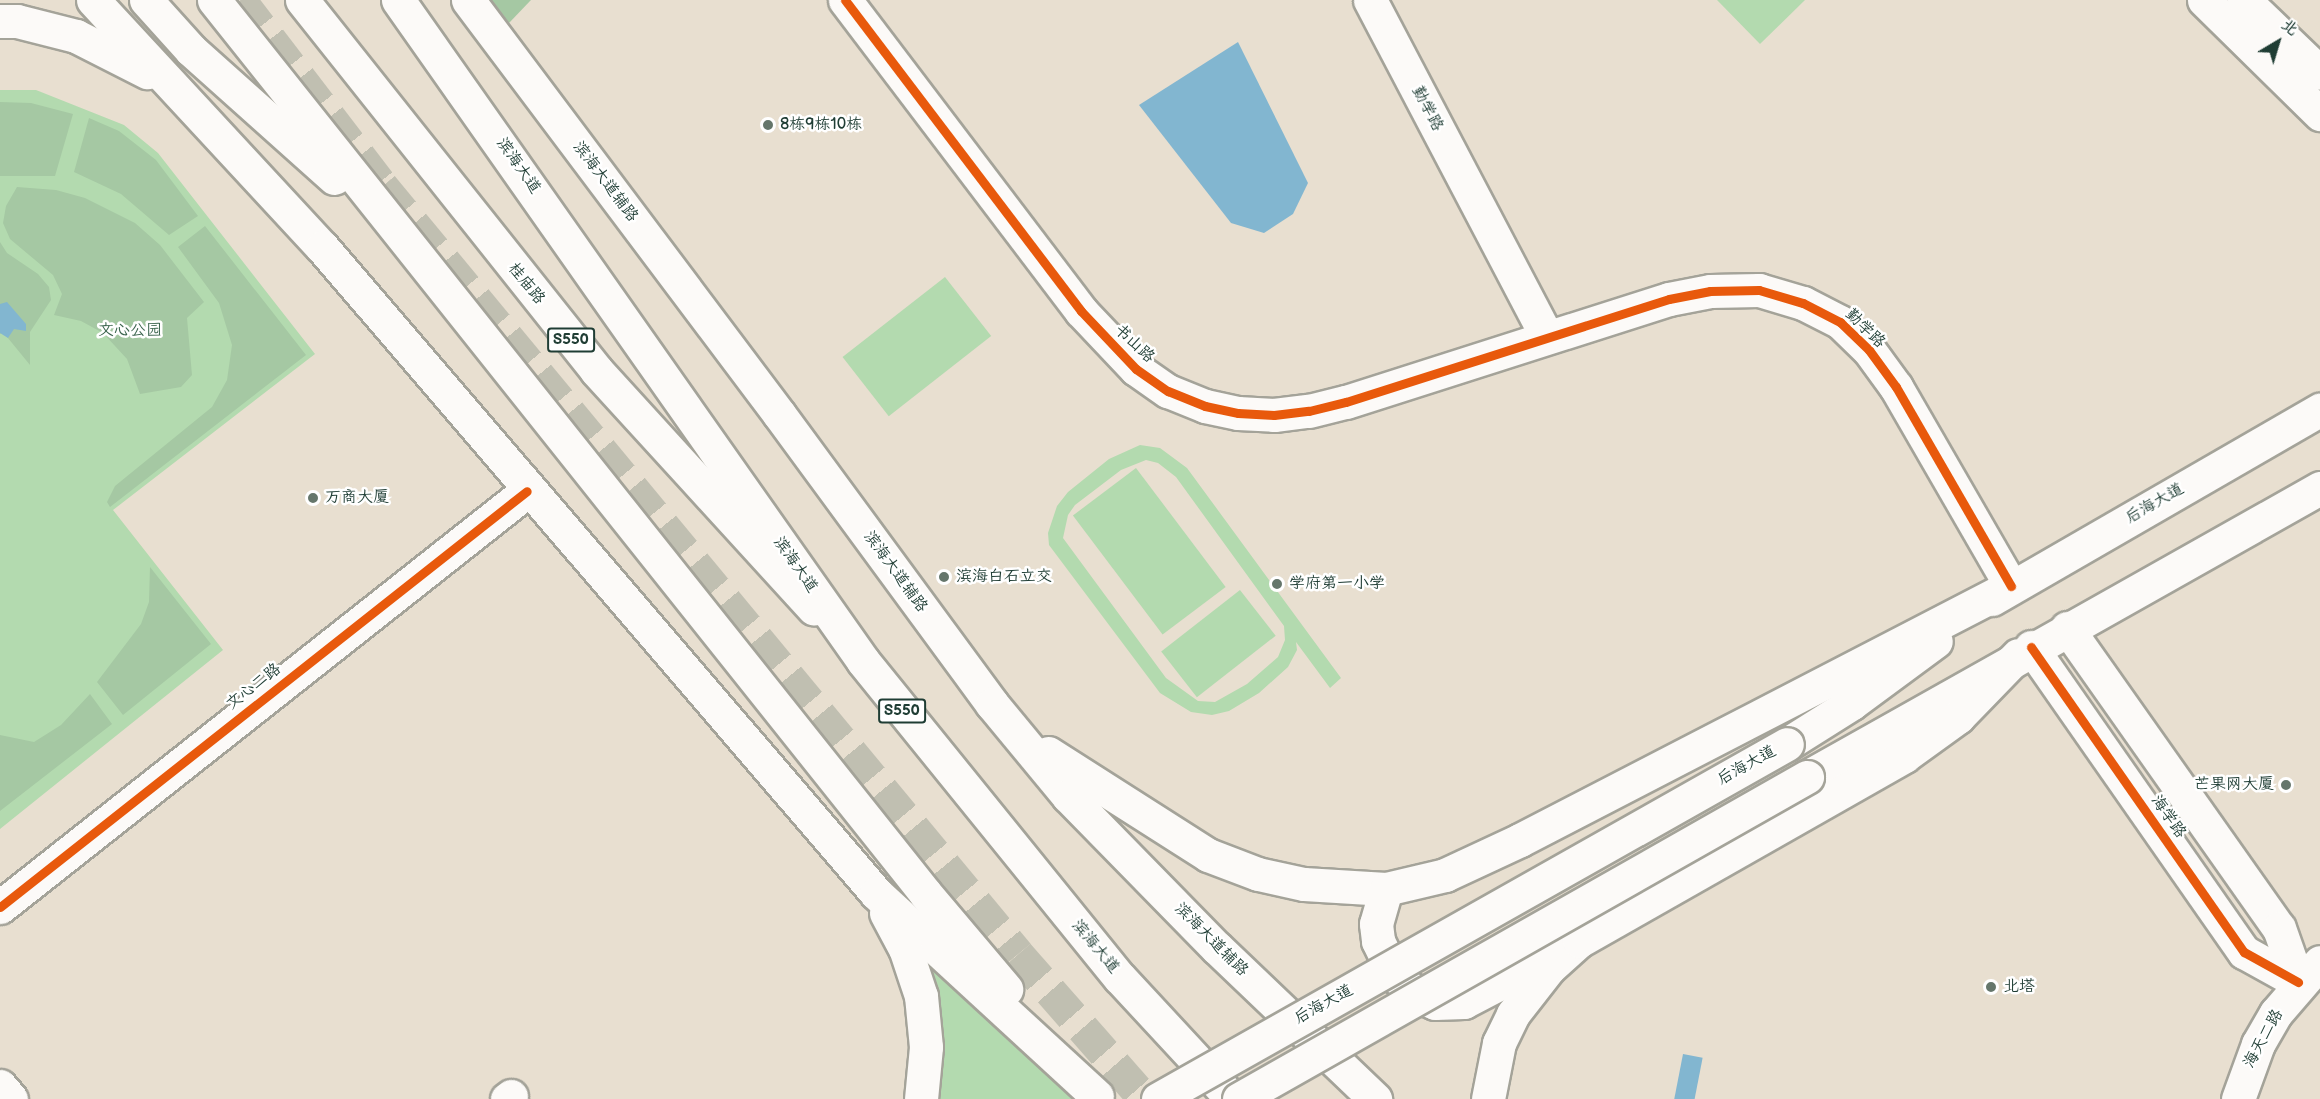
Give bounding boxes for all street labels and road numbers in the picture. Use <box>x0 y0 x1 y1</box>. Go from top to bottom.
street label: 勤学路 <box>1407 83 1447 135</box>
street label: 滨海大道 <box>492 134 544 198</box>
street label: 滨海大道辅路 <box>568 138 642 226</box>
street label: 桂庙路 <box>503 259 549 309</box>
street label: 勤学路 <box>1841 305 1889 353</box>
street label: 书山路 <box>1110 321 1158 367</box>
road number: S550 <box>547 328 595 352</box>
street label: 后海大道 <box>2122 480 2188 528</box>
street label: 滨海大道辅路 <box>859 528 931 616</box>
street label: 滨海大道 <box>769 533 821 597</box>
street label: 文心二路 <box>223 660 285 714</box>
road number: S550 <box>878 699 926 723</box>
street label: 后海大道 <box>1714 742 1780 790</box>
street label: 海学路 <box>2146 792 2190 842</box>
street label: 滨海大道辅路 <box>1170 899 1252 981</box>
street label: 滨海大道 <box>1067 916 1123 978</box>
street label: 后海大道 <box>1291 981 1357 1029</box>
street label: 海天二路 <box>2240 1006 2288 1072</box>

